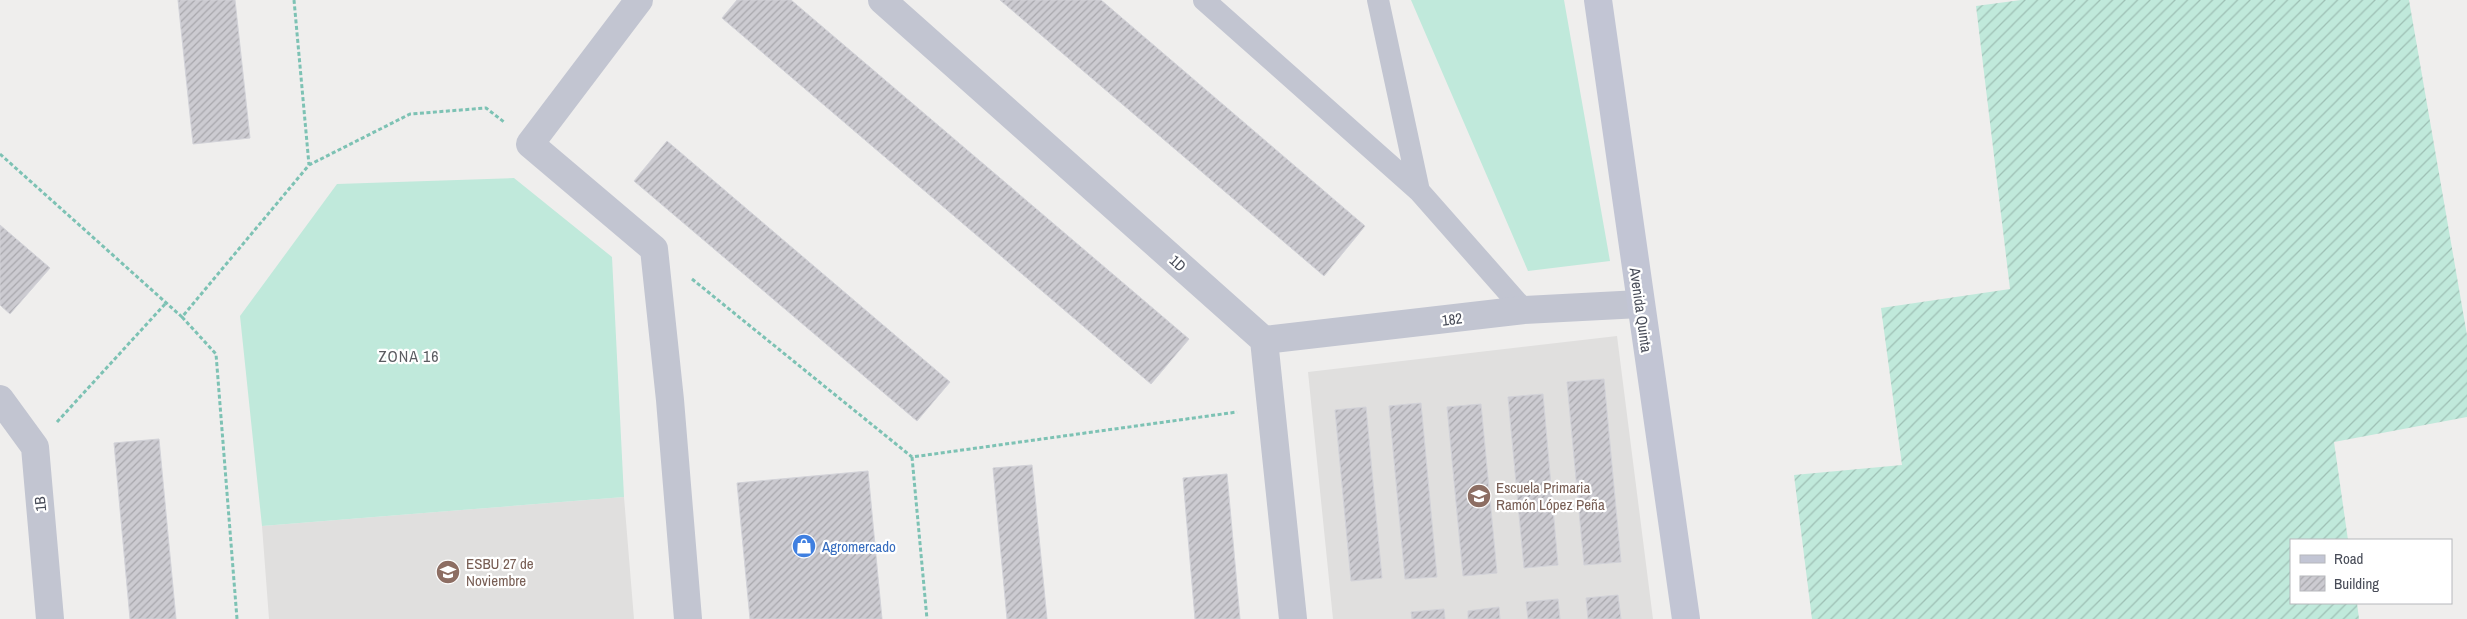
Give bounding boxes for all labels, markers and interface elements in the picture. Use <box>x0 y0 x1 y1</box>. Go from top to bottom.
street label: 1D <box>1165 250 1191 276</box>
street label: Avenida Quinta <box>1625 265 1657 354</box>
street label: 182 <box>1441 307 1464 331</box>
district label: ZONA 16 <box>379 345 439 367</box>
place label: Escuela Primaria Ramón López Peña <box>1496 477 1605 515</box>
school or university icon: Escuela Primaria Ramón López Peña <box>1466 483 1492 509</box>
street label: 1B <box>29 496 51 512</box>
shop icon: Agromercado <box>791 533 817 559</box>
place label: Agromercado <box>821 536 896 557</box>
legend <box>2290 539 2452 604</box>
text: Road <box>2334 548 2363 569</box>
place label: ESBU 27 de Noviembre <box>466 553 534 591</box>
school or university icon: ESBU 27 de Noviembre <box>435 559 461 585</box>
text: Building <box>2334 573 2379 594</box>

